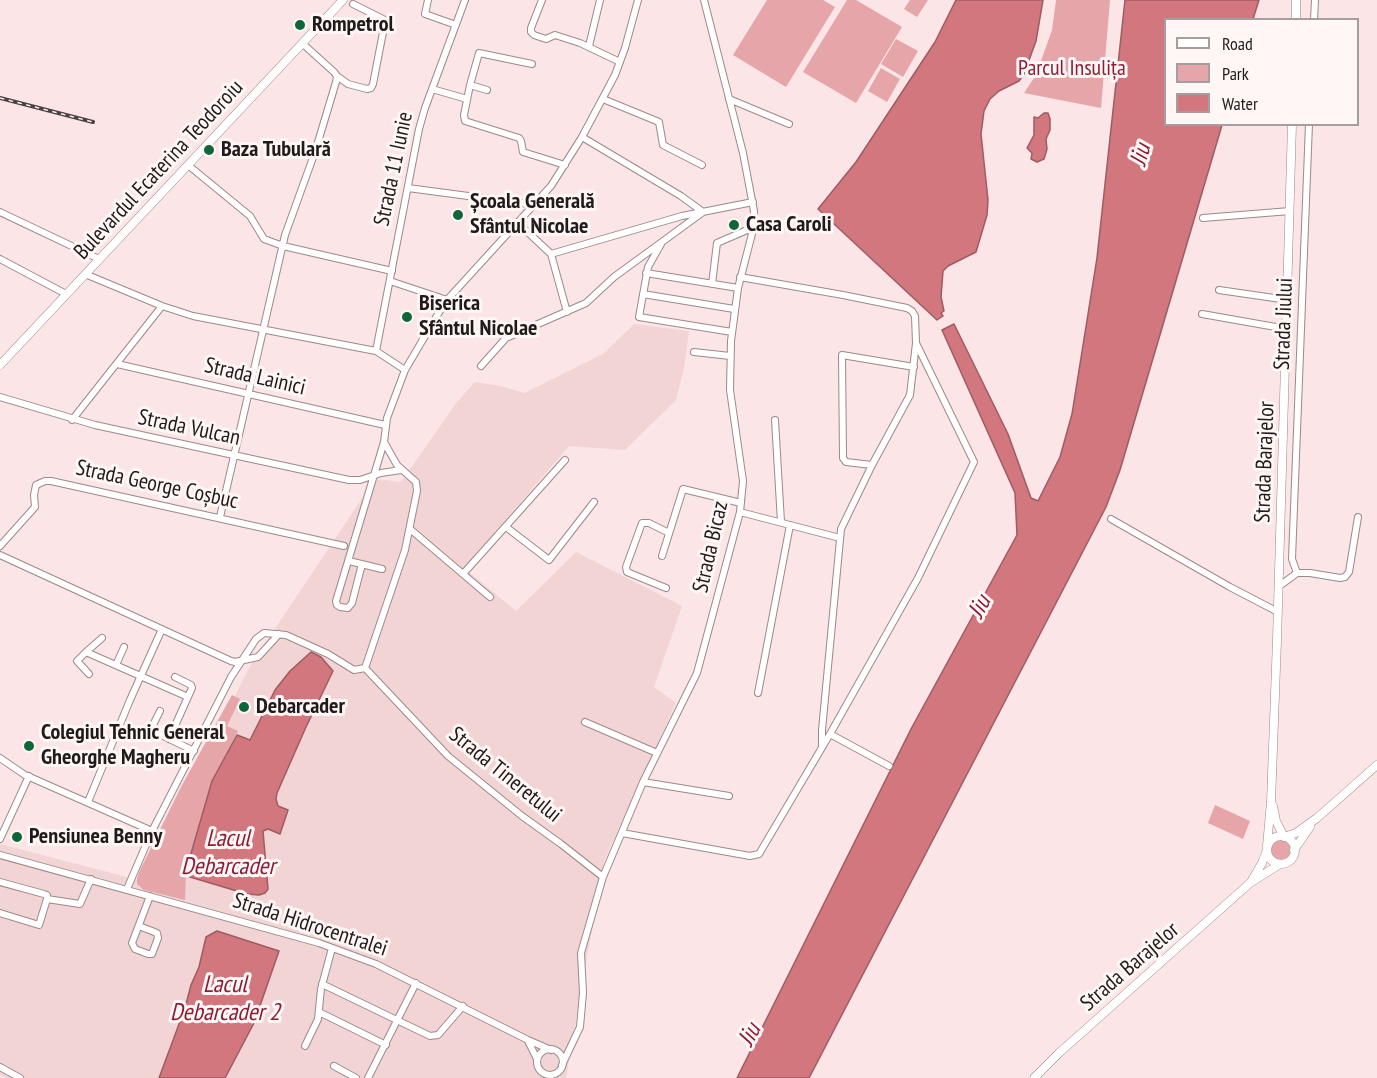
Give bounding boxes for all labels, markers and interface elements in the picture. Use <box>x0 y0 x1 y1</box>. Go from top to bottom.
place label: Rompetrol <box>312 12 394 38</box>
marker: Rompetrol <box>293 18 307 32</box>
legend <box>1164 18 1359 126</box>
text: Road <box>1222 32 1253 55</box>
park label: Parcul Insulița <box>1018 56 1126 82</box>
text: Park <box>1222 62 1249 85</box>
street label: Bulevardul Ecaterina Teodoroiu <box>69 75 249 265</box>
text: Water <box>1222 92 1258 115</box>
street label: Strada 11 Iunie <box>369 110 419 228</box>
place label: Baza Tubulară <box>221 137 331 163</box>
water label: Jiu <box>1124 141 1158 169</box>
marker: Baza Tubulară <box>202 143 216 157</box>
place label: Școala Generală Sfântul Nicolae <box>470 189 595 240</box>
marker: Școala Generală Sfântul Nicolae <box>451 208 465 222</box>
place label: Casa Caroli <box>746 212 832 238</box>
marker: Casa Caroli <box>727 218 741 232</box>
street label: Strada Jiului <box>1269 277 1299 371</box>
place label: Biserica Sfântul Nicolae <box>419 291 537 342</box>
marker: Biserica Sfântul Nicolae <box>400 310 414 324</box>
street label: Strada Lainici <box>202 353 308 401</box>
street label: Strada Barajelor <box>1250 401 1280 523</box>
street label: Strada Vulcan <box>136 404 242 452</box>
street label: Strada George Coșbuc <box>73 455 241 515</box>
street label: Strada Bicaz <box>688 499 734 595</box>
water label: Jiu <box>962 591 998 623</box>
place label: Debarcader <box>256 694 345 720</box>
marker: Debarcader <box>237 700 251 714</box>
place label: Colegiul Tehnic General Gheorghe Magheru <box>41 720 224 772</box>
street label: Strada Tineretului <box>444 722 566 828</box>
marker: Colegiul Tehnic General Gheorghe Magheru <box>22 739 36 753</box>
place label: Pensiunea Benny <box>29 824 162 850</box>
water label: Lacul Debarcader <box>181 825 275 881</box>
marker: Pensiunea Benny <box>10 830 24 844</box>
street label: Strada Hidrocentralei <box>229 888 391 962</box>
street label: Strada Barajelor <box>1075 917 1185 1017</box>
water label: Lacul Debarcader 2 <box>170 971 280 1027</box>
water label: Jiu <box>732 1019 768 1051</box>

